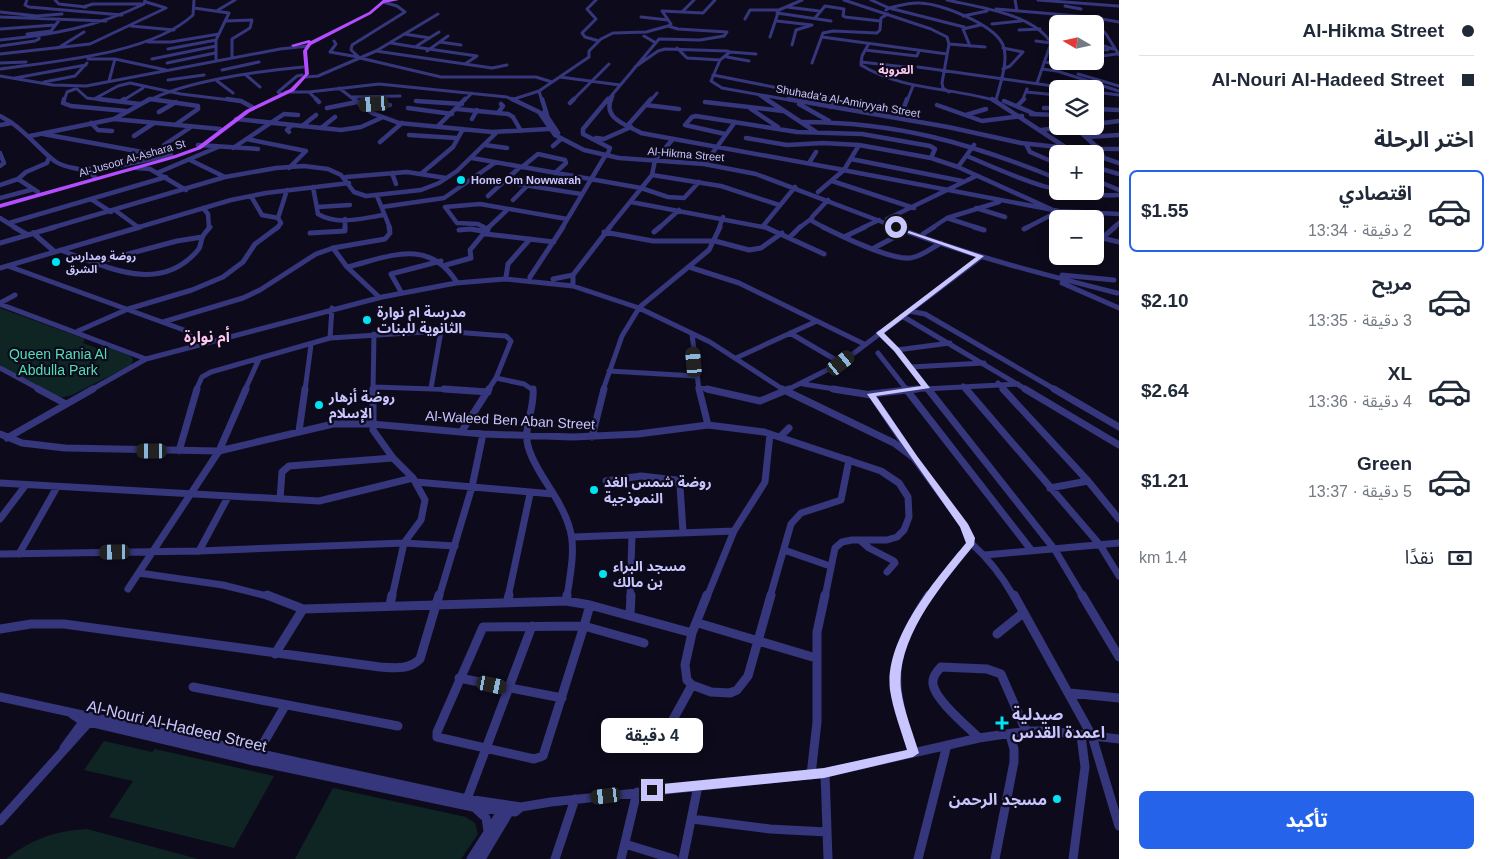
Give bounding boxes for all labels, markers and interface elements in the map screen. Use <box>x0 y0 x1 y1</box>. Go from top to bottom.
north arrow <box>1049 15 1104 70</box>
map controls <box>1049 15 1104 265</box>
text: Al-Hikma Street <box>1303 20 1444 41</box>
district label: العروبة <box>878 63 914 77</box>
text: Al-Nouri Al-Hadeed Street <box>1211 69 1444 90</box>
button: layers <box>1049 80 1104 135</box>
street label: Shuhada'a Al-Amiryyah Street <box>775 82 921 120</box>
car <box>358 95 389 113</box>
text: اختر الرحلة <box>1374 127 1474 152</box>
street label: Al-Jusoor Al-Ashara St <box>77 137 187 179</box>
street label: Al-Hikma Street <box>647 145 725 163</box>
button: + <box>1049 145 1104 200</box>
marker: Home Om Nowwarah <box>455 174 467 186</box>
place label: Home Om Nowwarah <box>471 174 581 186</box>
text: اقتصادي <box>1339 183 1412 204</box>
icon: car <box>1427 189 1472 234</box>
text: $1.55 <box>1141 200 1189 221</box>
button: − <box>1049 210 1104 265</box>
route start <box>885 216 907 238</box>
text: 2 دقيقة · 13:34 <box>1308 222 1412 239</box>
place label: روضة ومدارس الشرق <box>66 250 136 276</box>
marker: روضة ومدارس الشرق <box>50 256 62 268</box>
text: مريح <box>1372 273 1412 294</box>
icon: car <box>1427 279 1472 324</box>
text: $2.10 <box>1141 290 1189 311</box>
place label: مدرسة ام نوارة الثانوية للبنات <box>377 304 466 336</box>
text: 3 دقيقة · 13:35 <box>1308 312 1412 329</box>
marker: مدرسة ام نوارة الثانوية للبنات <box>361 314 373 326</box>
district label: أم نوارة <box>184 326 230 348</box>
park label: Queen Rania Al Abdulla Park <box>9 346 107 378</box>
car <box>685 346 702 378</box>
car <box>824 348 857 378</box>
text: XL <box>1388 363 1412 384</box>
icon: car <box>1427 369 1472 414</box>
text: $2.64 <box>1141 380 1189 401</box>
place label: روضة أزهار الإسلام <box>328 388 395 424</box>
text: 4 دقيقة · 13:36 <box>1308 393 1412 410</box>
marker: روضة أزهار الإسلام <box>313 399 325 411</box>
street label: Al-Waleed Ben Aban Street <box>425 408 595 432</box>
car <box>137 444 167 459</box>
text: Green <box>1357 453 1412 474</box>
icon: car <box>1427 459 1472 504</box>
text: $1.21 <box>1141 470 1189 491</box>
place label: روضة شمس الغد النموذجية <box>604 474 712 506</box>
text: 5 دقيقة · 13:37 <box>1308 483 1412 500</box>
marker: روضة شمس الغد النموذجية <box>588 484 600 496</box>
car <box>99 544 130 560</box>
icon: cash <box>1446 544 1474 572</box>
text: نقدًا <box>1405 547 1434 568</box>
text: 1.4 km <box>1139 549 1187 566</box>
place label: مسجد البراء بن مالك <box>613 558 686 590</box>
marker: مسجد البراء بن مالك <box>597 568 609 580</box>
car <box>475 675 508 695</box>
street label: Al-Nouri Al-Hadeed Street <box>85 697 269 755</box>
place label: صيدلية اعمدة القدس <box>1012 705 1105 742</box>
marker: صيدلية اعمدة القدس <box>996 717 1008 729</box>
callout: 4 دقيقة <box>601 718 703 752</box>
text: 4 دقيقة <box>625 727 679 744</box>
route end <box>641 779 663 801</box>
car <box>590 787 621 805</box>
place label: مسجد الرحمن <box>949 791 1047 809</box>
button: تأكيد <box>1139 791 1474 849</box>
marker: مسجد الرحمن <box>1051 793 1063 805</box>

